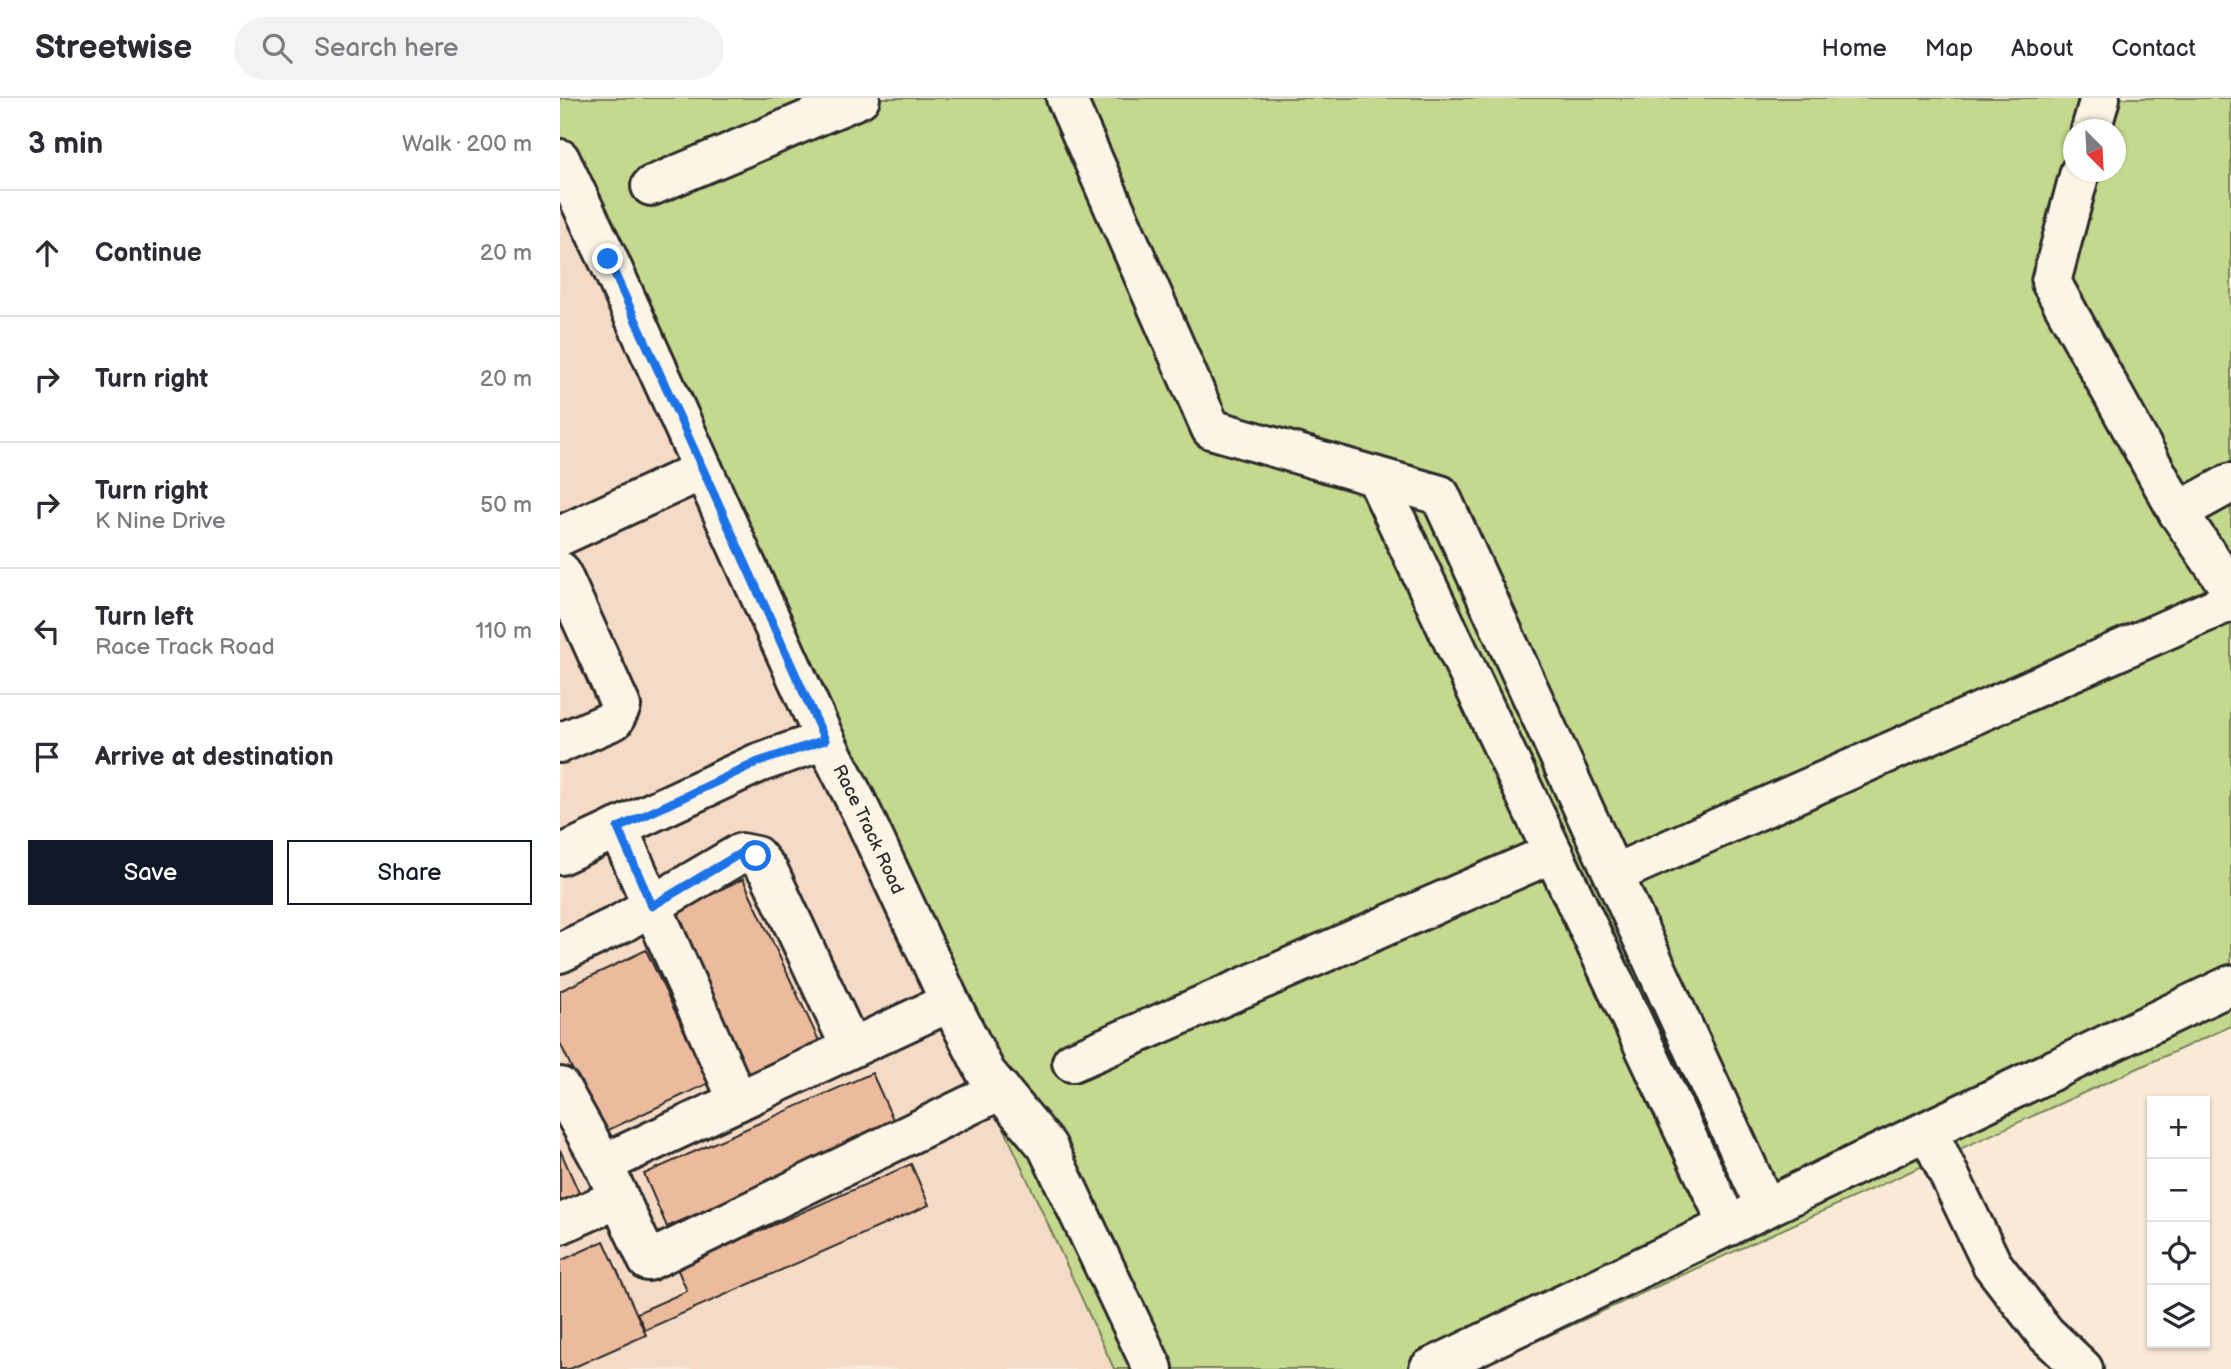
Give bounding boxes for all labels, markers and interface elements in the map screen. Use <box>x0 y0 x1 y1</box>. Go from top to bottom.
search box <box>234 17 724 80</box>
text: Streetwise <box>35 28 192 68</box>
icon: search <box>258 29 296 67</box>
text: Search here <box>314 33 458 64</box>
text: Home <box>1822 34 1887 63</box>
text: Map <box>1925 34 1973 63</box>
text: About <box>2011 34 2073 63</box>
text: Contact <box>2111 34 2196 63</box>
north arrow <box>2063 119 2126 182</box>
text: 3 min <box>28 126 103 162</box>
text: Walk · 200 m <box>402 130 532 158</box>
icon: ahead <box>28 234 66 272</box>
text: Continue <box>95 238 202 269</box>
text: 20 m <box>480 239 532 267</box>
route end <box>592 243 623 274</box>
icon: right <box>28 360 66 398</box>
text: Turn right <box>95 364 208 395</box>
text: 20 m <box>480 365 532 393</box>
text: Turn right <box>95 476 208 507</box>
icon: right <box>28 486 66 524</box>
text: 50 m <box>480 491 532 519</box>
text: K Nine Drive <box>95 507 226 535</box>
text: Turn left <box>95 602 194 633</box>
icon: left <box>28 612 66 650</box>
text: 110 m <box>475 617 532 645</box>
text: Race Track Road <box>95 633 275 661</box>
icon: arrive <box>28 738 66 776</box>
text: Arrive at destination <box>95 742 334 773</box>
street label: Race Track Road <box>829 761 909 897</box>
button: Save <box>28 840 273 905</box>
button: Share <box>287 840 532 905</box>
route start <box>740 840 771 871</box>
map controls <box>2147 1096 2210 1348</box>
button: + <box>2147 1096 2210 1159</box>
button: − <box>2147 1159 2210 1222</box>
button: locate <box>2147 1222 2210 1285</box>
button: layers <box>2147 1285 2210 1348</box>

